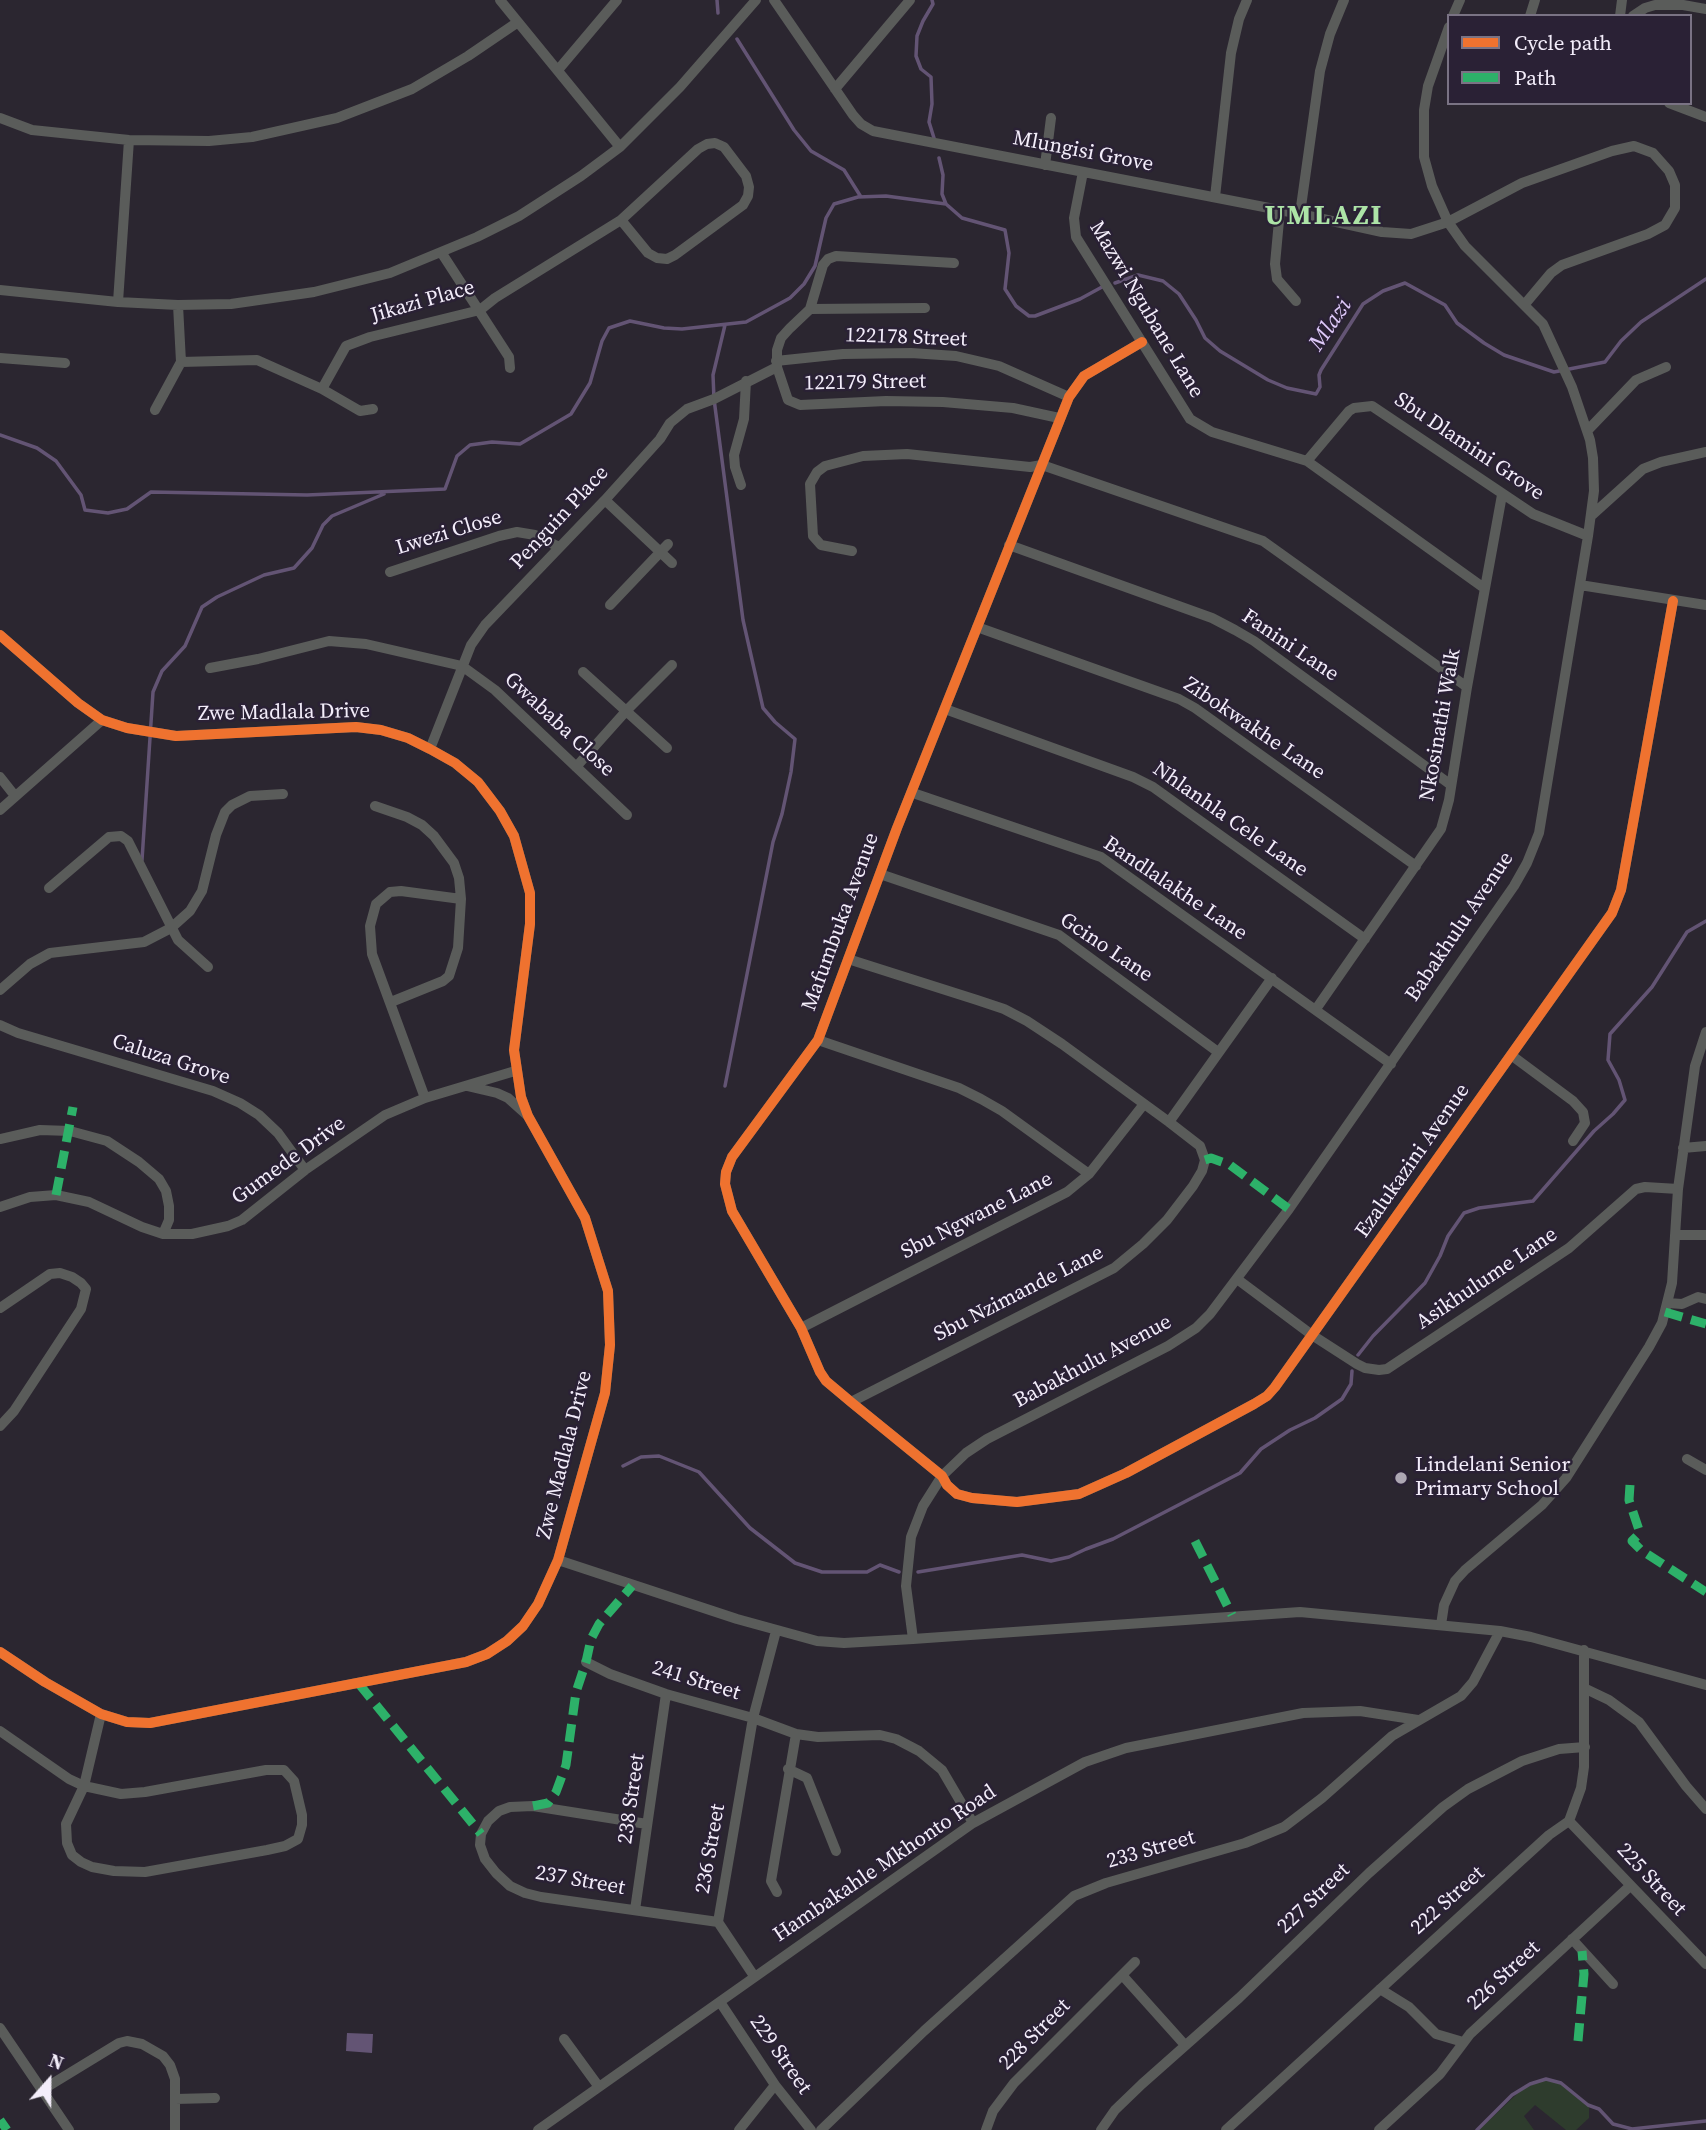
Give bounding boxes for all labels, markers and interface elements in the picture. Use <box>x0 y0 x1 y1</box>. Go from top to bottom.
legend <box>1447 14 1692 105</box>
text: Cycle path <box>1514 28 1612 57</box>
text: Path <box>1514 63 1557 92</box>
street label: Mlungisi Grove <box>1011 126 1155 178</box>
district label: UMLAZI <box>1265 200 1383 234</box>
street label: Mazwi Ngubane Lane <box>1083 217 1209 403</box>
street label: Jikazi Place <box>368 275 478 329</box>
water label: Mlazi <box>1304 293 1358 357</box>
street label: 122178 Street <box>845 323 967 353</box>
street label: 122179 Street <box>804 369 926 397</box>
street label: Sbu Dlamini Grove <box>1389 388 1549 506</box>
street label: Penguin Place <box>506 461 614 575</box>
street label: Lwezi Close <box>393 505 505 561</box>
street label: Fanini Lane <box>1237 604 1343 688</box>
street label: Nkosinathi Walk <box>1415 647 1467 803</box>
street label: Gwababa Close <box>498 667 620 783</box>
street label: Zibokwakhe Lane <box>1178 672 1330 786</box>
street label: Zwe Madlala Drive <box>198 699 370 727</box>
street label: Nhlanhla Cele Lane <box>1147 757 1313 883</box>
street label: Mafumbuka Avenue <box>797 829 885 1015</box>
street label: Bandlalakhe Lane <box>1098 832 1252 946</box>
street label: Babakhulu Avenue <box>1401 847 1519 1007</box>
street label: Gcino Lane <box>1055 908 1157 988</box>
street label: Caluza Grove <box>109 1029 233 1091</box>
street label: Ezalukazini Avenue <box>1350 1079 1476 1243</box>
street label: Gumede Drive <box>227 1111 351 1211</box>
street label: Sbu Ngwane Lane <box>897 1167 1057 1265</box>
street label: Asikhulume Lane <box>1412 1222 1562 1336</box>
street label: Sbu Nzimande Lane <box>930 1240 1108 1348</box>
street label: Babakhulu Avenue <box>1010 1310 1176 1414</box>
street label: Zwe Madlala Drive <box>532 1368 598 1542</box>
place label: Lindelani Senior Primary School <box>1415 1453 1570 1503</box>
marker: Lindelani Senior Primary School <box>1393 1470 1409 1486</box>
street label: 241 Street <box>649 1656 743 1706</box>
street label: 238 Street <box>613 1752 651 1846</box>
street label: Hambakahle Mkhonto Road <box>769 1780 1001 1948</box>
street label: 236 Street <box>691 1802 731 1896</box>
street label: 233 Street <box>1104 1825 1198 1875</box>
street label: 225 Street <box>1611 1838 1691 1922</box>
street label: 227 Street <box>1273 1858 1355 1940</box>
street label: 237 Street <box>533 1861 627 1901</box>
street label: 222 Street <box>1406 1861 1490 1941</box>
street label: 226 Street <box>1462 1936 1546 2016</box>
street label: 228 Street <box>994 1994 1076 2076</box>
street label: 229 Street <box>744 2011 816 2099</box>
north arrow <box>14 2046 84 2116</box>
text: N <box>45 2047 68 2076</box>

